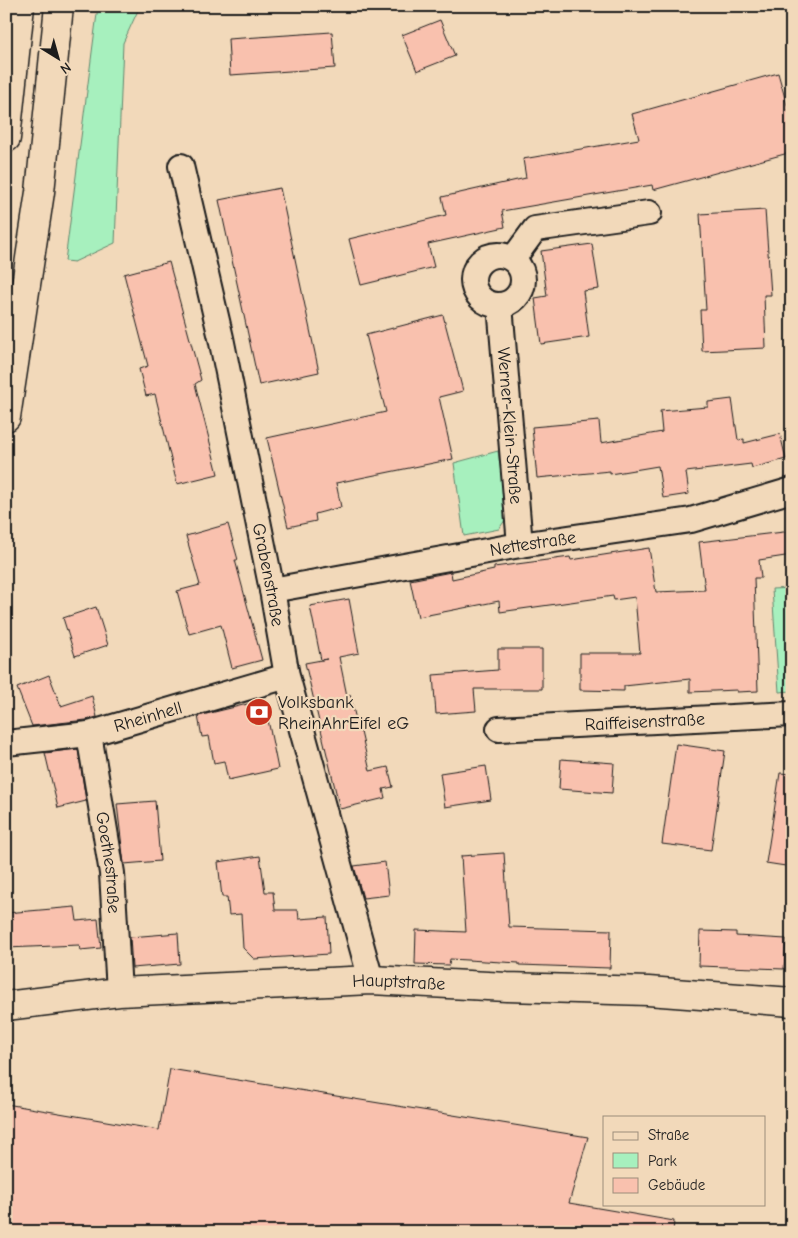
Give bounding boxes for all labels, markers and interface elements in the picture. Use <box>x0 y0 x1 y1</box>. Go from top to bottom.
north arrow <box>32 32 82 82</box>
text: N <box>57 58 74 78</box>
street label: Werner-Klein-Straße <box>493 346 527 505</box>
street label: Grabenstraße <box>248 521 289 628</box>
street label: Nettestraße <box>488 526 577 561</box>
place label: Volksbank RheinAhrEifel eG <box>278 692 409 734</box>
street label: Rheinhell <box>111 697 185 737</box>
bank icon: Volksbank RheinAhrEifel eG <box>244 697 274 727</box>
street label: Raiffeisenstraße <box>584 708 706 735</box>
street label: Goethestraße <box>91 810 125 914</box>
street label: Hauptstraße <box>352 969 446 994</box>
legend <box>603 1116 766 1206</box>
text: Straße <box>648 1126 690 1144</box>
text: Park <box>648 1152 677 1170</box>
text: Gebäude <box>648 1176 706 1194</box>

